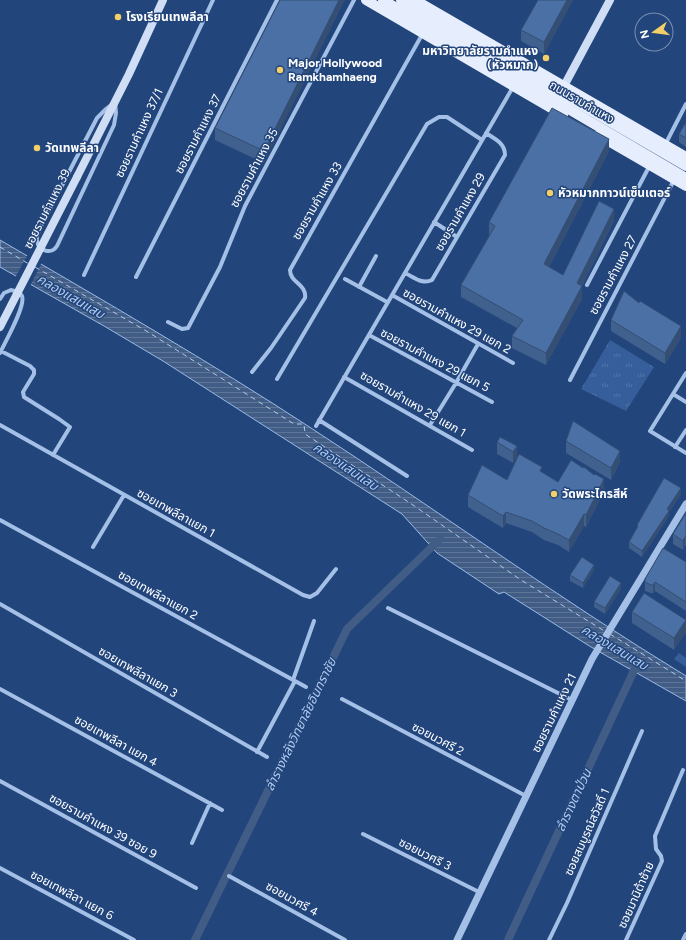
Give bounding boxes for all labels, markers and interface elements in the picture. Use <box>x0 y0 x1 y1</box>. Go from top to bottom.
place label: โรงเรียนเทพลีลา <box>126 10 209 24</box>
marker: โรงเรียนเทพลีลา <box>113 12 123 22</box>
north arrow <box>634 12 674 52</box>
text: N <box>637 29 652 40</box>
place label: มหาวิทยาลัยรามคำแหง (หัวหมาก) <box>422 44 538 72</box>
marker: มหาวิทยาลัยรามคำแหง (หัวหมาก) <box>541 53 551 63</box>
place label: Major Hollywood Ramkhamhaeng <box>288 56 382 84</box>
marker: Major Hollywood Ramkhamhaeng <box>275 65 285 75</box>
street label: ถนนรามคำแหง <box>547 78 617 126</box>
street label: ซอยรามคำแหง 37/1 <box>112 86 166 180</box>
street label: ซอยรามคำแหง 37 <box>172 91 224 176</box>
street label: ซอยรามคำแหง 35 <box>227 126 281 210</box>
place label: วัดเทพลีลา <box>45 141 99 155</box>
marker: วัดเทพลีลา <box>32 143 42 153</box>
street label: ซอยรามคำแหง 33 <box>289 160 345 242</box>
street label: ซอยรามคำแหง 39 <box>21 167 73 251</box>
street label: ซอยรามคำแหง 29 <box>432 170 488 254</box>
place label: หัวหมากทาวน์เซ็นเตอร์ <box>558 186 670 200</box>
marker: หัวหมากทาวน์เซ็นเตอร์ <box>545 188 555 198</box>
street label: ซอยรามคำแหง 27 <box>586 233 640 317</box>
water label: คลองแสนแสบ <box>34 271 108 322</box>
street label: ซอยรามคำแหง 29 แยก 2 <box>401 285 513 357</box>
street label: ซอยรามคำแหง 29 แยก 5 <box>378 325 492 395</box>
street label: ซอยรามคำแหง 29 แยก 1 <box>358 368 468 440</box>
water label: คลองแสนแสบ <box>310 439 382 494</box>
street label: ซอยเทพลีลาแยก 1 <box>134 486 218 540</box>
place label: วัดพระไกรสีห์ <box>562 487 628 501</box>
marker: วัดพระไกรสีห์ <box>549 489 559 499</box>
street label: ซอยเทพลีลาแยก 2 <box>116 567 200 623</box>
water label: คลองแสนแสบ <box>579 622 652 674</box>
street label: ซอยเทพลีลาแยก 3 <box>96 644 180 700</box>
water label: ลำรางหลังวิทยาลัยอินทราชัย <box>262 654 340 793</box>
street label: ซอยรามคำแหง 21 <box>529 671 579 755</box>
street label: ซอยเทพลีลา แยก 4 <box>72 712 160 770</box>
street label: ซอยนวศรี 2 <box>410 719 466 759</box>
water label: ลำรางตาป่วน <box>552 766 595 834</box>
street label: ซอยสมบูรณ์สวัสดิ์ 1 <box>561 786 612 878</box>
street label: ซอยรามคำแหง 39 ซอย 9 <box>47 791 159 862</box>
street label: ซอยนวศรี 3 <box>396 835 454 873</box>
street label: ซอยมานิต้าซ้าย <box>615 860 657 930</box>
street label: ซอยเทพลีลา แยก 6 <box>28 867 116 923</box>
street label: ซอยนวศรี 4 <box>263 879 321 919</box>

